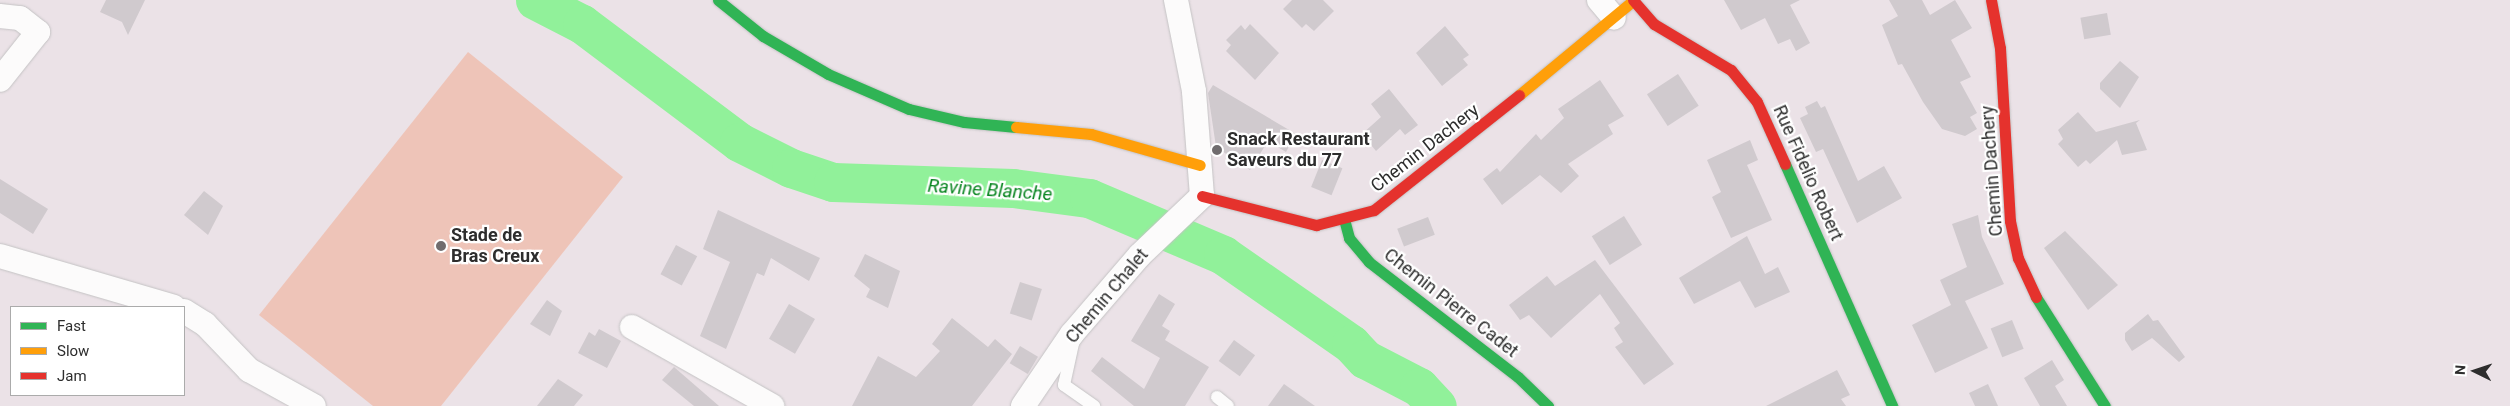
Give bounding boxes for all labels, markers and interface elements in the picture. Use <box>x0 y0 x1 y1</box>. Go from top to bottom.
street label: Chemin Dachery <box>1367 99 1483 197</box>
street label: Rue Fidelio Robert <box>1768 102 1848 244</box>
street label: Chemin Dachery <box>1977 105 2007 237</box>
place label: Snack Restaurant Saveurs du 77 <box>1227 129 1370 172</box>
marker: Snack Restaurant Saveurs du 77 <box>1211 144 1223 156</box>
water label: Ravine Blanche <box>927 174 1053 206</box>
place label: Stade de Bras Creux <box>451 225 539 268</box>
marker: Stade de Bras Creux <box>435 240 447 252</box>
street label: Chemin Chalet <box>1061 244 1153 348</box>
street label: Chemin Pierre Cadet <box>1380 244 1522 362</box>
legend <box>10 306 185 396</box>
text: Fast <box>57 317 86 335</box>
text: Slow <box>57 342 89 360</box>
north arrow <box>2450 346 2500 396</box>
text: N <box>2452 364 2468 375</box>
text: Jam <box>57 367 87 385</box>

